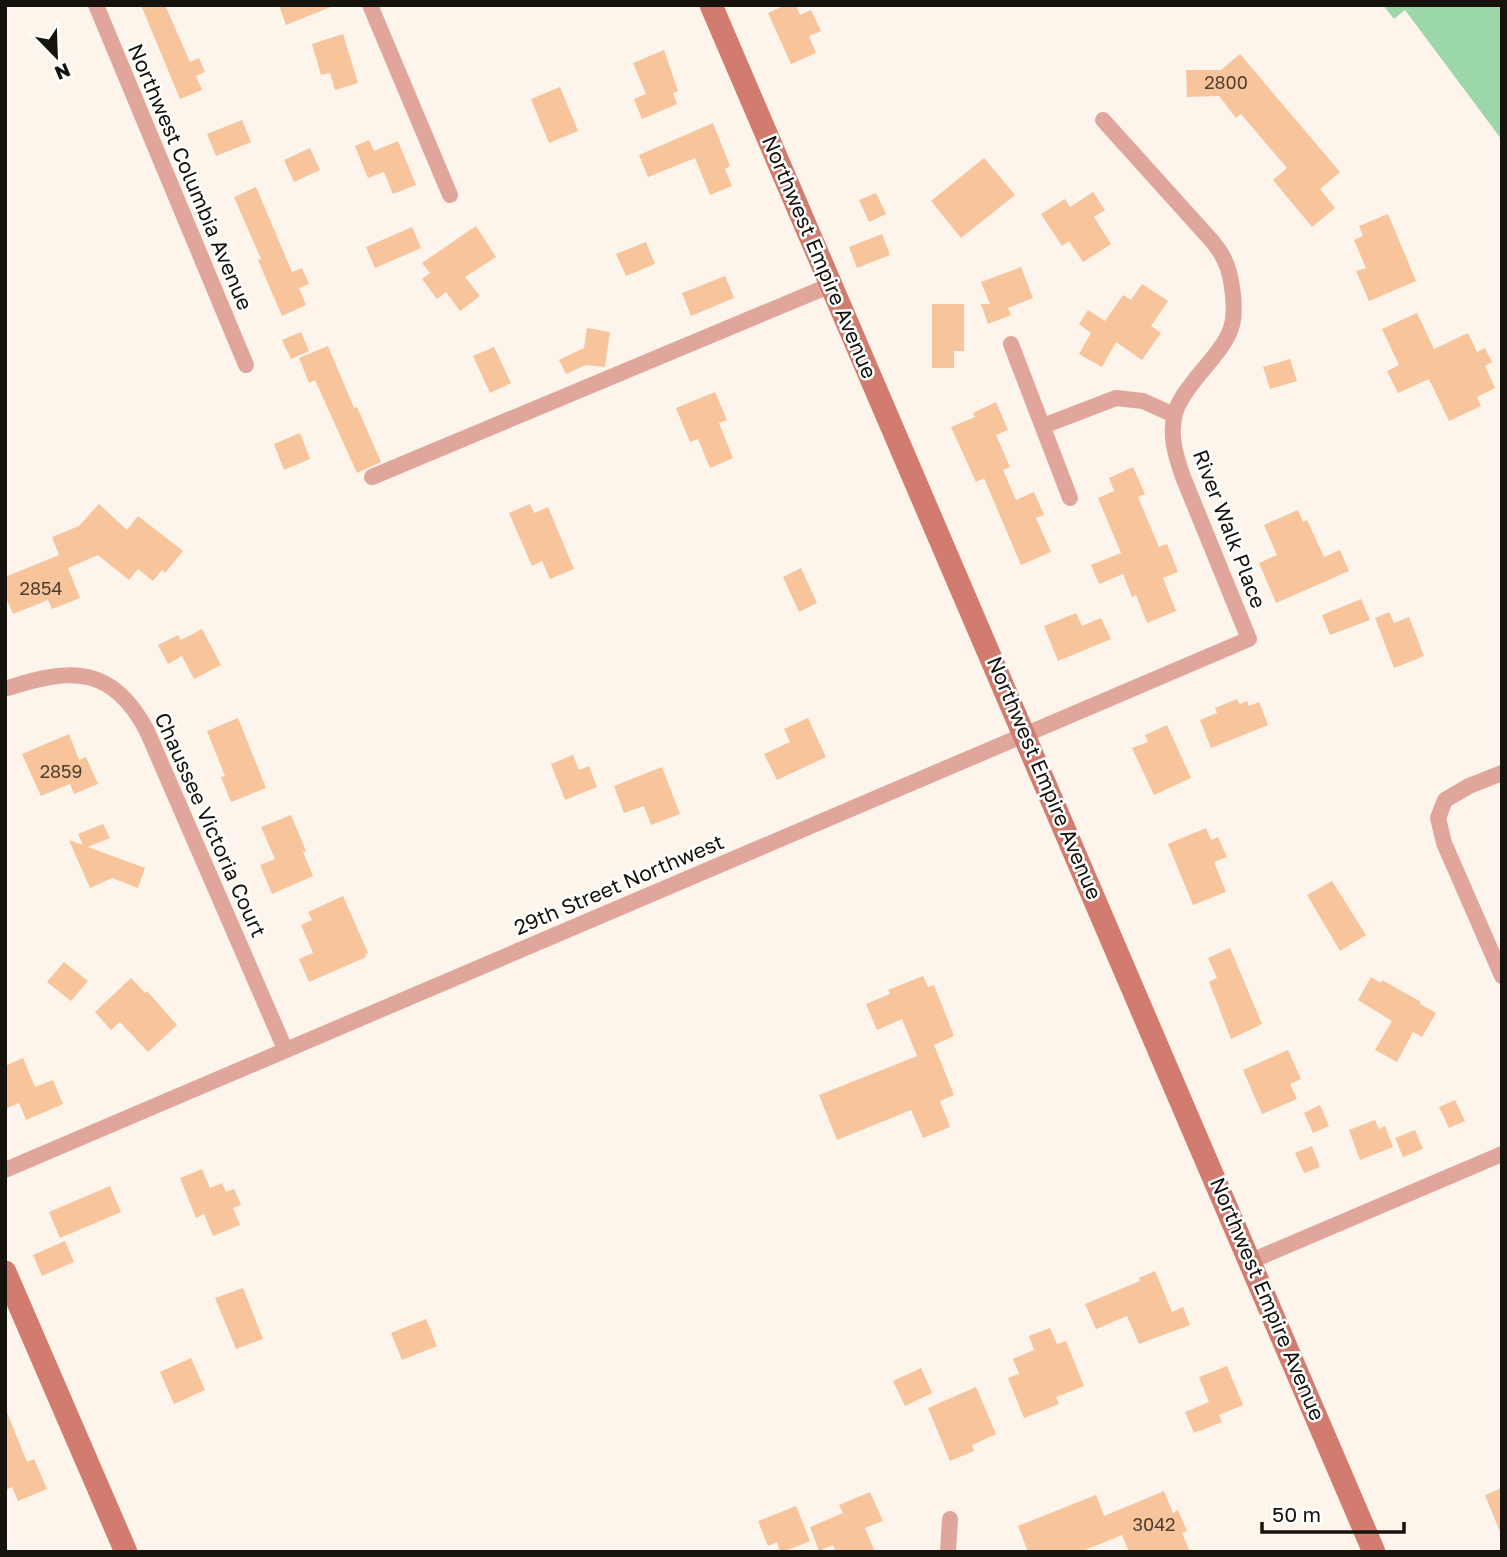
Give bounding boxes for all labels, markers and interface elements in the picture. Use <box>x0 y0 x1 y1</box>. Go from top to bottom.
north arrow <box>21 21 91 91</box>
street label: Northwest Columbia Avenue <box>123 40 259 314</box>
text: N <box>52 59 74 86</box>
house number: 2800 <box>1204 71 1248 93</box>
street label: Northwest Empire Avenue <box>757 131 883 382</box>
street label: River Walk Place <box>1188 446 1272 612</box>
house number: 2854 <box>20 577 62 599</box>
street label: Northwest Empire Avenue <box>982 652 1108 903</box>
street label: Chaussee Victoria Court <box>150 708 272 941</box>
house number: 2859 <box>40 760 82 782</box>
street label: 29th Street Northwest <box>510 828 728 940</box>
street label: Northwest Empire Avenue <box>1205 1173 1331 1424</box>
scale bar <box>1262 1490 1404 1534</box>
text: 50 m <box>1272 1501 1321 1527</box>
house number: 3042 <box>1132 1513 1176 1535</box>

